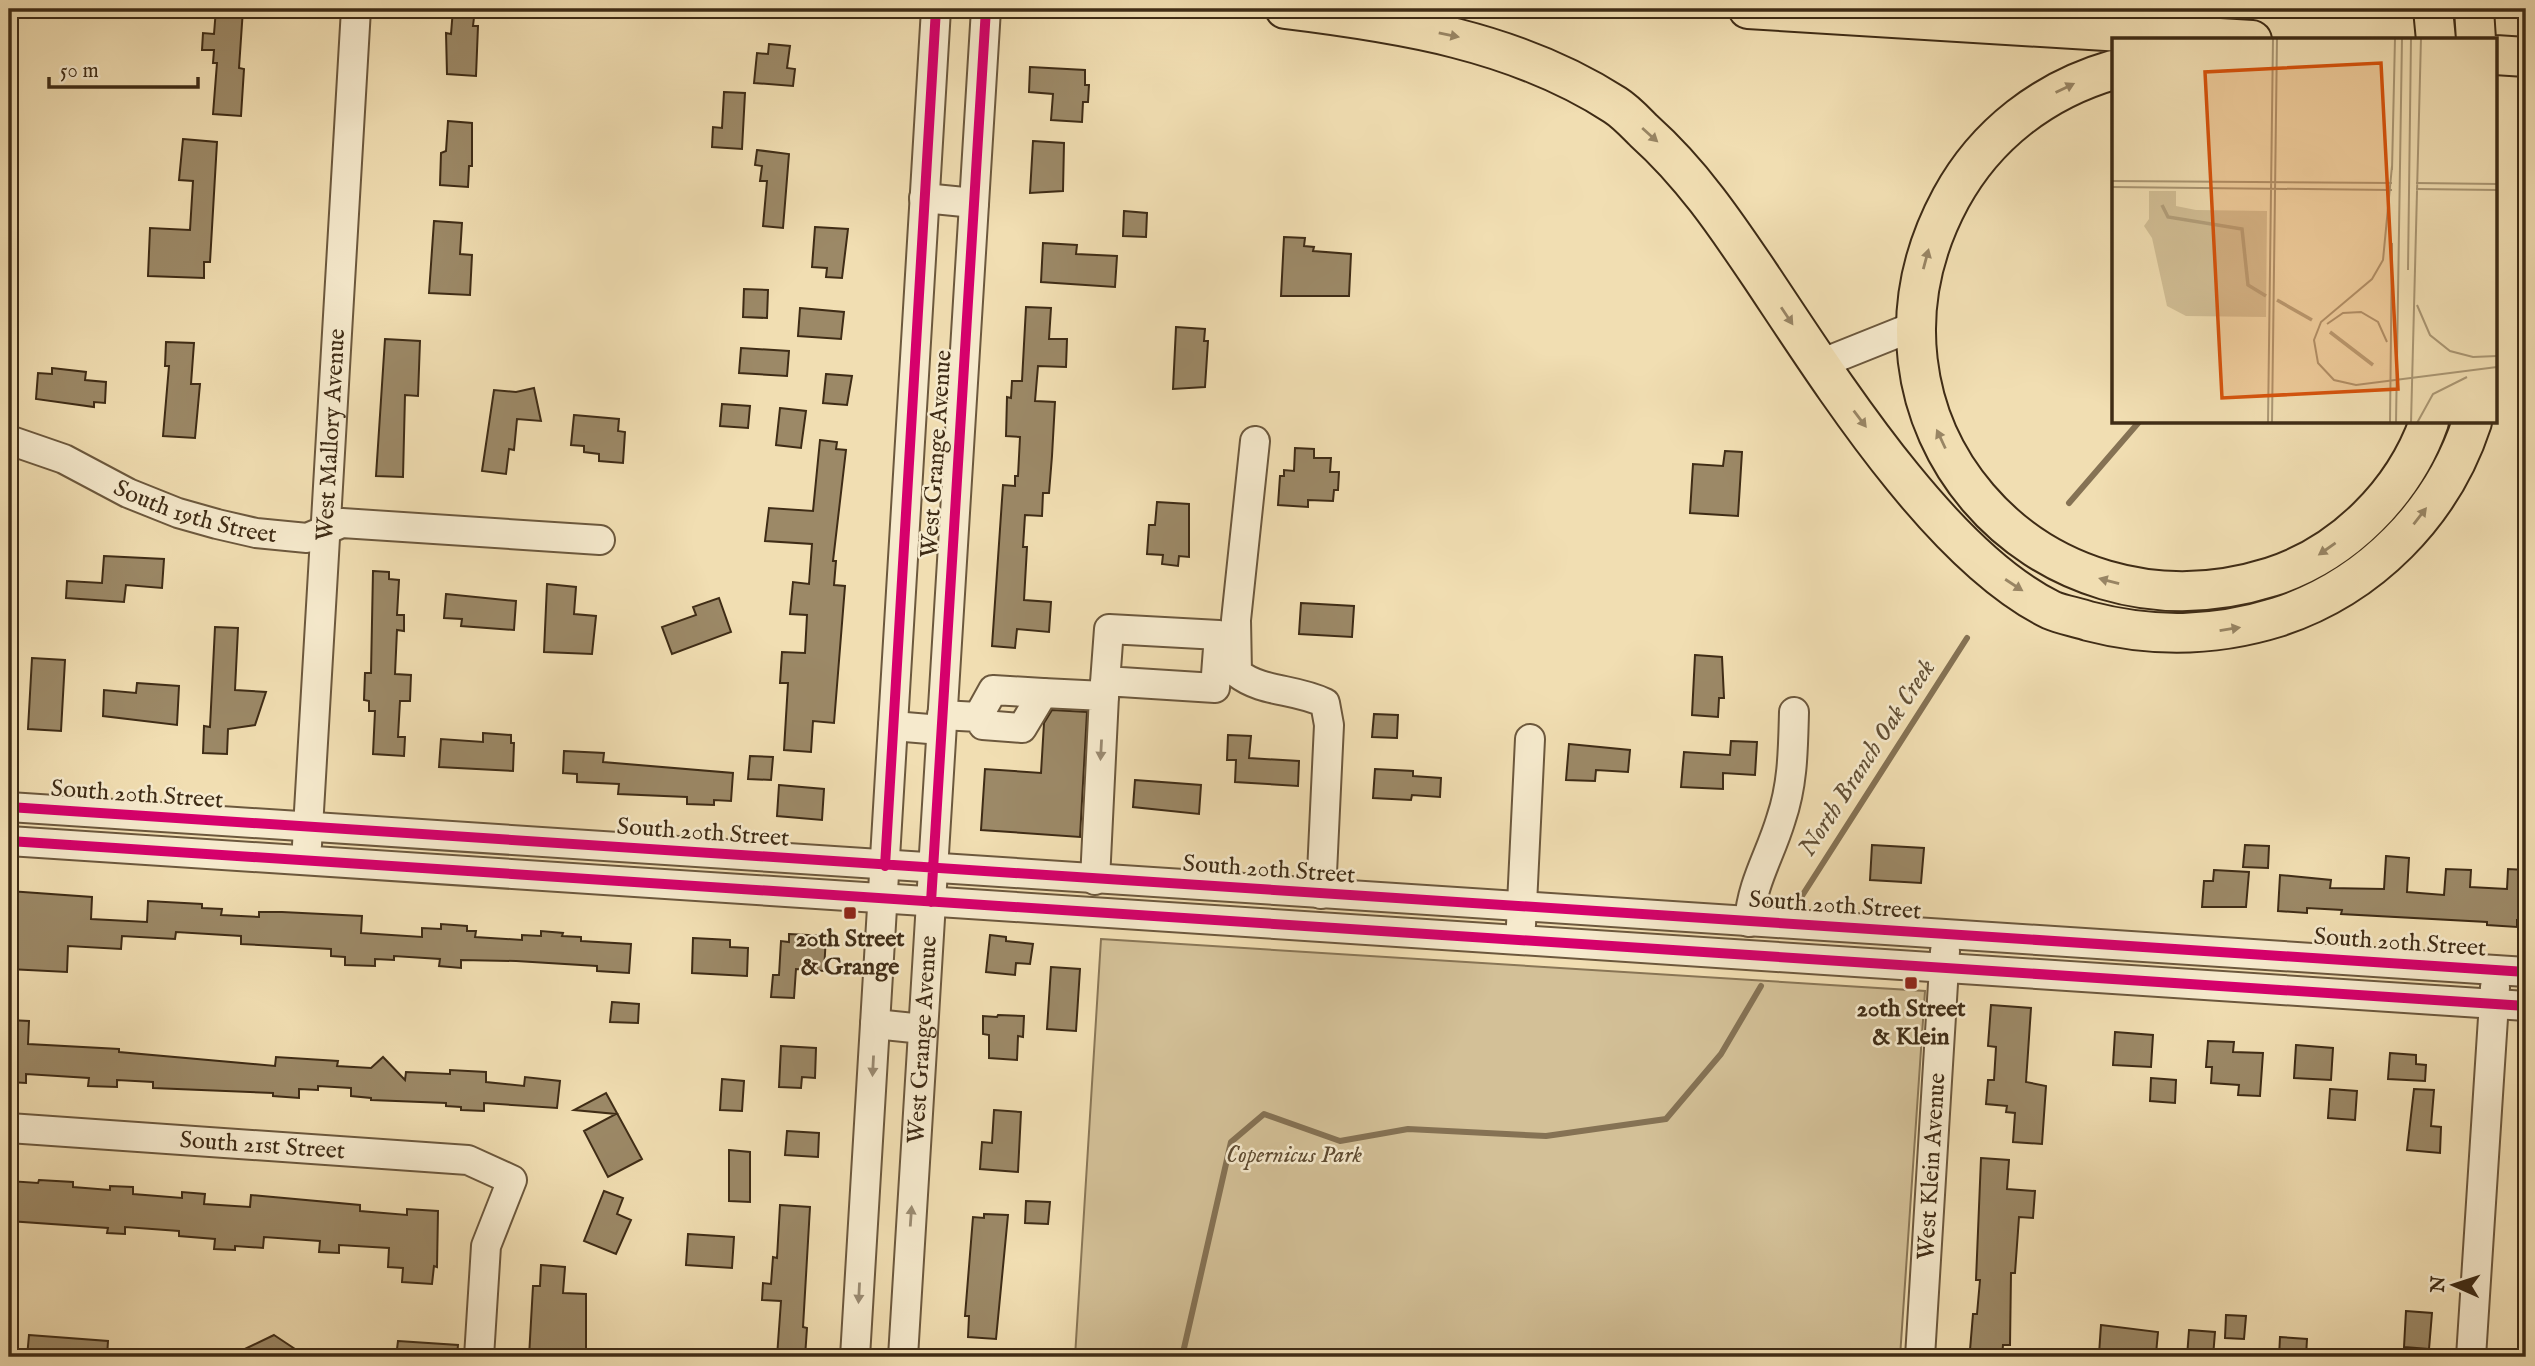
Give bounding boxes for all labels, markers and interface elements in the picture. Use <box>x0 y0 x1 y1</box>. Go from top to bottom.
one-way arrow <box>1438 29 1460 40</box>
inset map <box>2112 38 2496 424</box>
scale bar <box>49 46 198 90</box>
text: 50 m <box>60 58 99 85</box>
one-way arrow <box>2055 82 2075 93</box>
one-way arrow <box>1641 127 1658 143</box>
one-way arrow <box>1921 248 1932 270</box>
one-way arrow <box>1781 306 1794 325</box>
street label: West Mallory Avenue <box>309 328 353 542</box>
street label: West Grange Avenue <box>914 349 960 559</box>
one-way arrow <box>1853 409 1868 427</box>
one-way arrow <box>1935 429 1946 449</box>
street label: South 19th Street <box>108 473 278 550</box>
one-way arrow <box>2413 507 2427 525</box>
one-way arrow <box>2318 542 2336 556</box>
one-way arrow <box>2098 576 2119 586</box>
one-way arrow <box>2004 578 2023 591</box>
one-way arrow <box>2219 623 2241 634</box>
water label: North Branch Oak Creek <box>1791 653 1943 863</box>
one-way arrow <box>1096 739 1107 761</box>
street label: South 20th Street <box>50 774 224 816</box>
street label: South 20th Street <box>616 812 790 854</box>
street label: South 20th Street <box>1182 849 1356 891</box>
street label: South 20th Street <box>1748 885 1922 927</box>
marker: 20th Street & Grange <box>842 905 858 921</box>
street label: South 20th Street <box>2313 922 2487 964</box>
place label: 20th Street & Grange <box>796 924 905 983</box>
street label: West Grange Avenue <box>901 935 944 1145</box>
marker: 20th Street & Klein <box>1903 975 1919 991</box>
place label: 20th Street & Klein <box>1857 994 1966 1053</box>
one-way arrow <box>867 1055 878 1077</box>
street label: West Klein Avenue <box>1911 1072 1953 1261</box>
street label: South 21st Street <box>179 1124 346 1167</box>
park label: Copernicus Park <box>1226 1140 1362 1171</box>
one-way arrow <box>906 1205 917 1227</box>
north arrow <box>2420 1250 2490 1320</box>
text: N <box>2427 1275 2451 1294</box>
one-way arrow <box>854 1282 865 1304</box>

